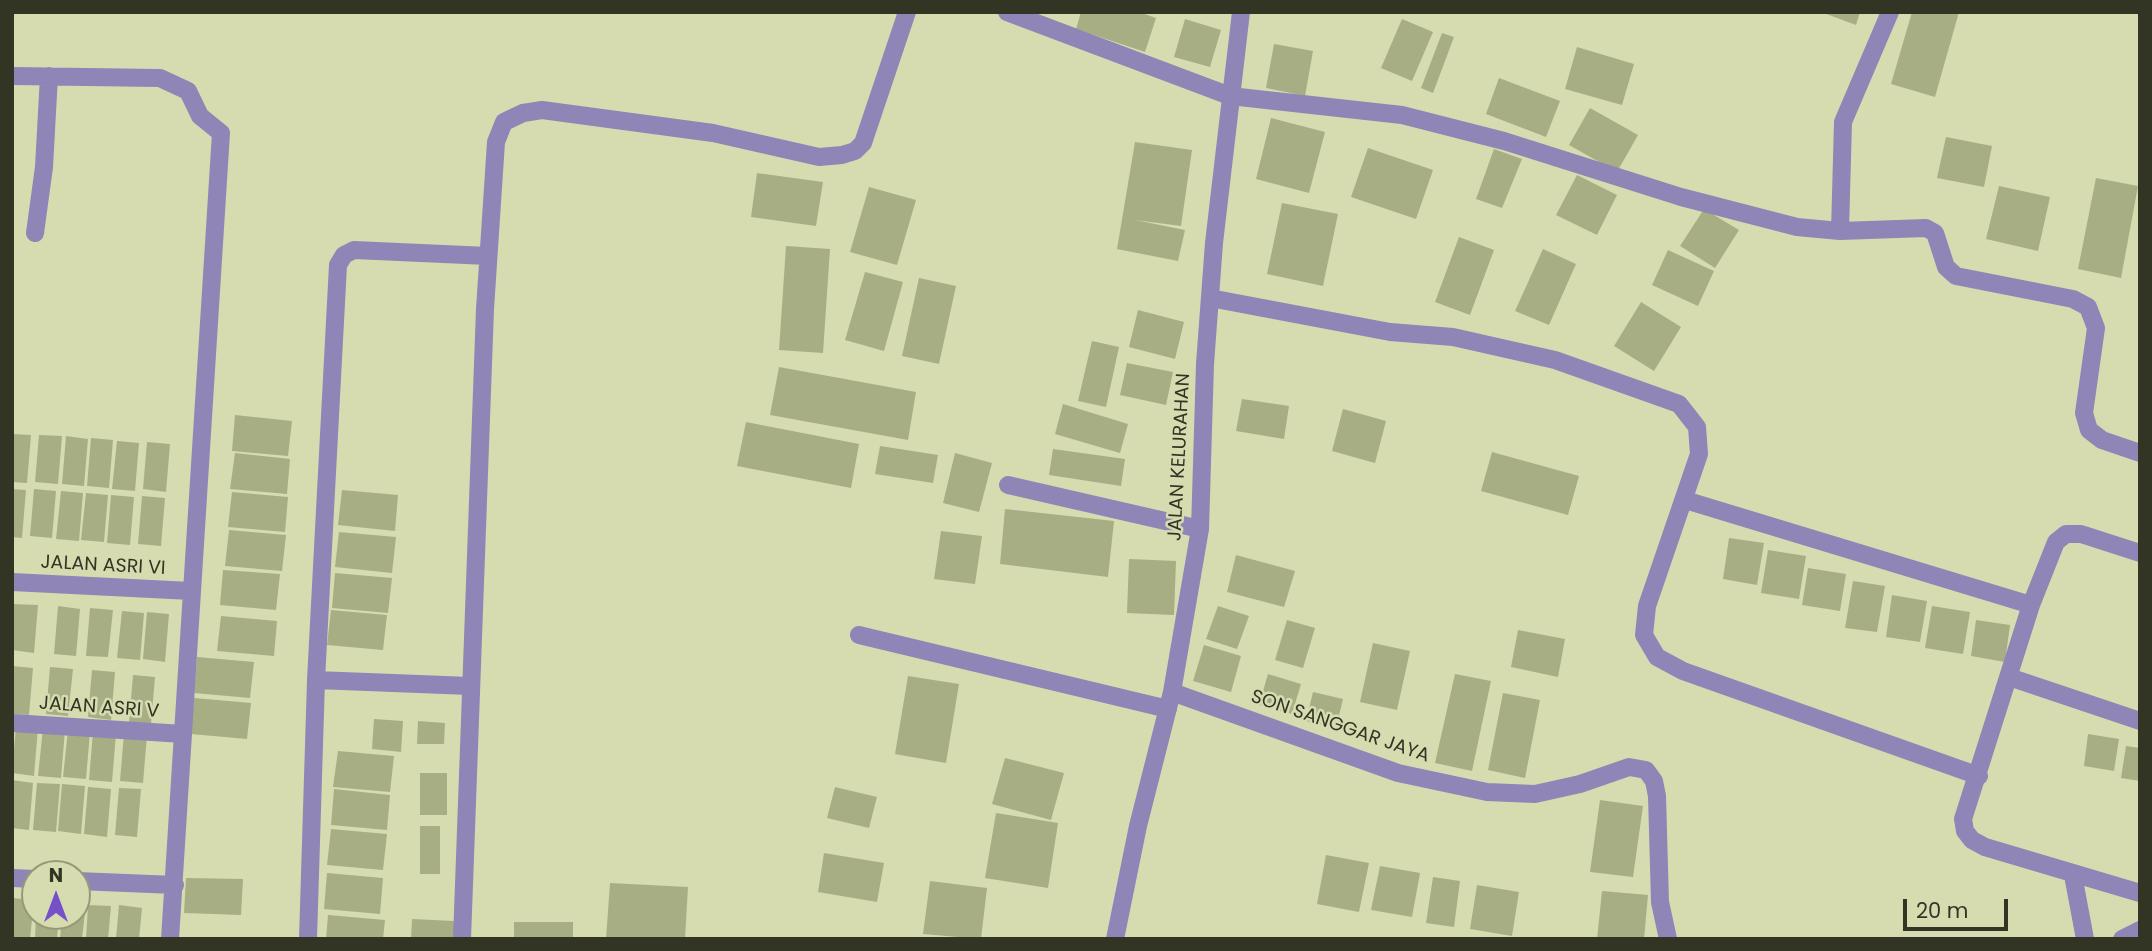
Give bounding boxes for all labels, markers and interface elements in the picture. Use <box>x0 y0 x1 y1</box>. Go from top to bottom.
street label: JALAN KELURAHAN <box>1164 372 1196 542</box>
street label: JALAN ASRI VI <box>40 551 166 581</box>
street label: SON SANGGAR JAYA <box>1248 686 1432 768</box>
street label: JALAN ASRI V <box>38 692 160 724</box>
north arrow <box>21 860 91 930</box>
text: N <box>49 862 63 889</box>
scale bar <box>1907 884 2012 928</box>
text: 20 m <box>1916 896 1969 925</box>

